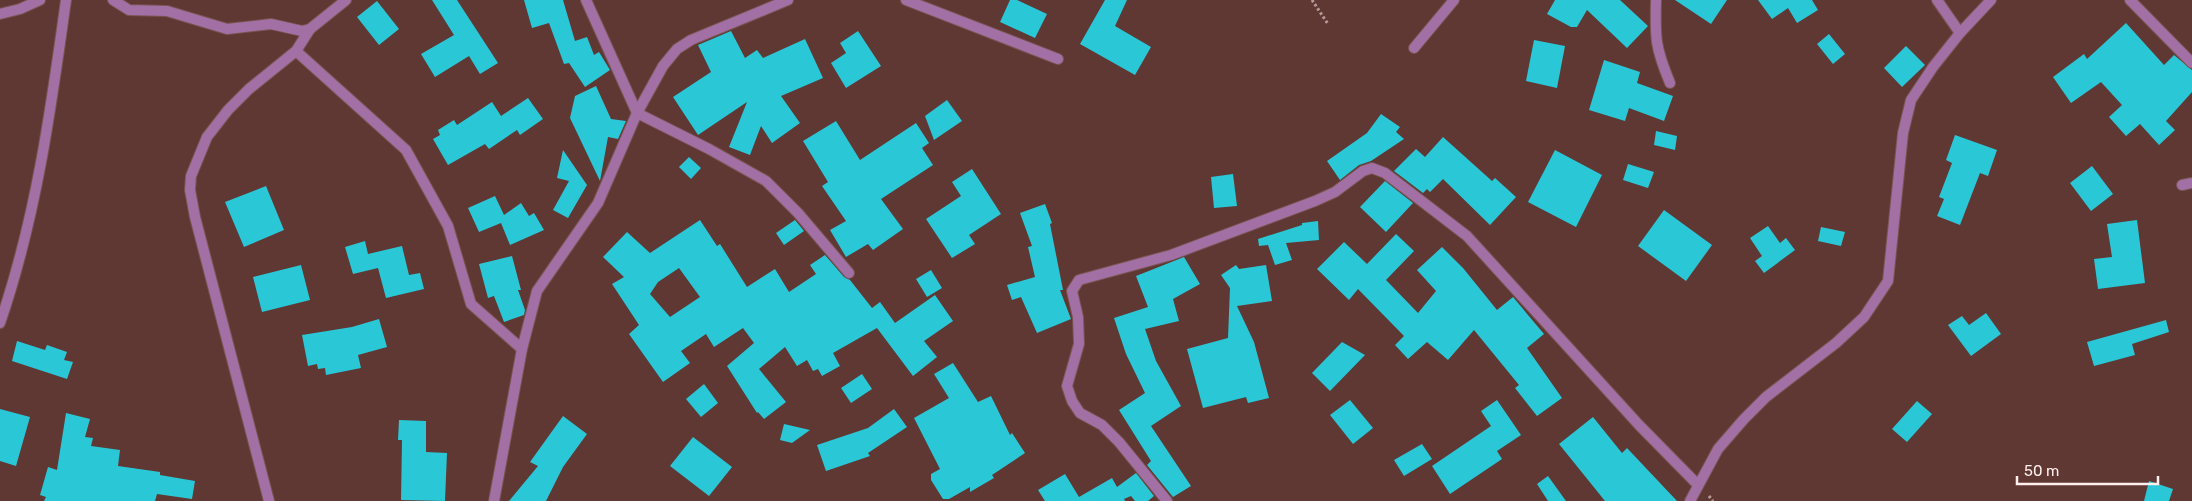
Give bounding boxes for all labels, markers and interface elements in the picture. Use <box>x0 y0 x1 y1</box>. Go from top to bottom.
scale bar <box>2017 454 2158 486</box>
text: 50 m <box>2024 462 2059 480</box>

